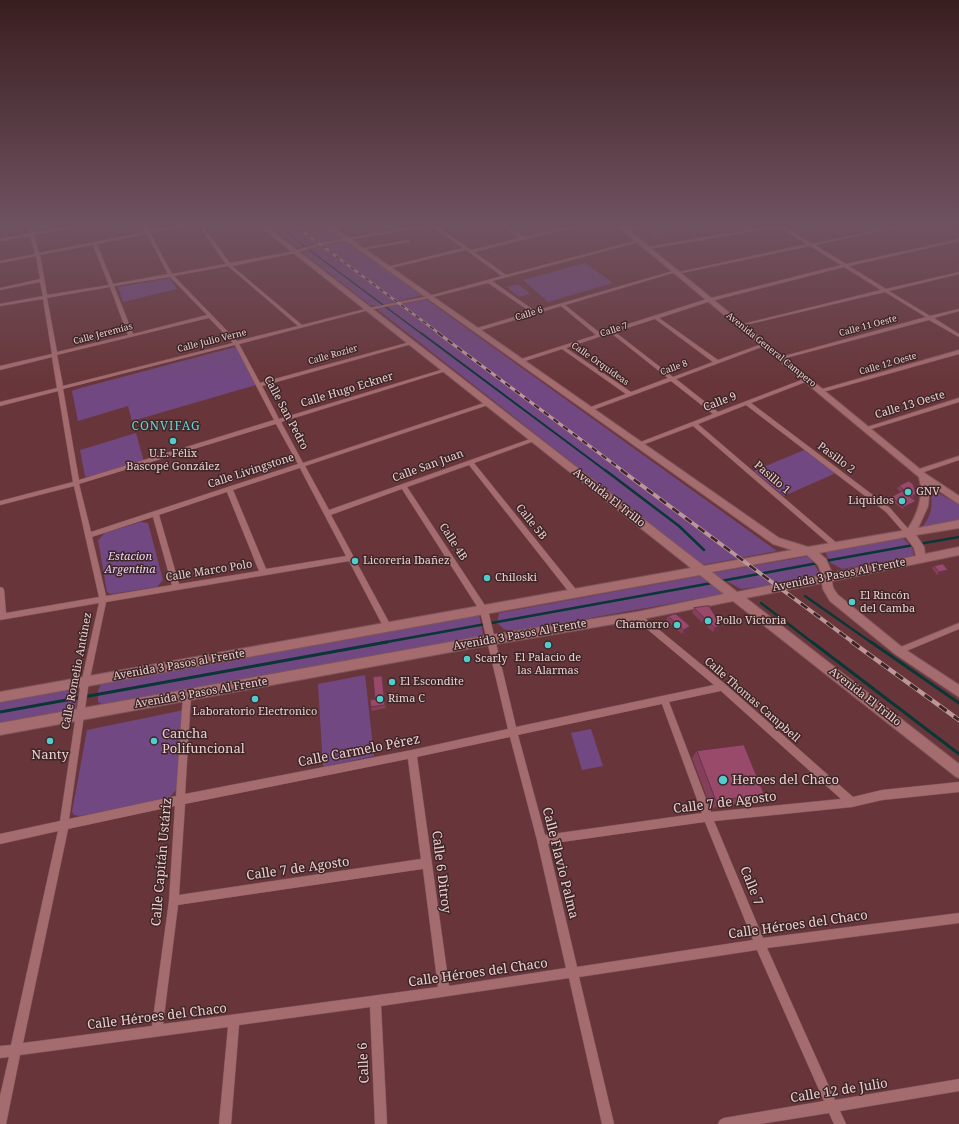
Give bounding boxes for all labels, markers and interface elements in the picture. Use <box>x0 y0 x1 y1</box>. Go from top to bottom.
street label: Calle 6 <box>514 305 544 323</box>
street label: Avenida General Campero <box>724 310 818 390</box>
street label: Calle 11 Oeste <box>838 313 898 339</box>
street label: Calle 7 <box>599 320 629 340</box>
street label: Calle Jeremías <box>72 321 134 347</box>
street label: Calle Julio Verne <box>176 327 248 355</box>
street label: Calle Orquideas <box>569 340 631 388</box>
street label: Calle Rozier <box>307 343 359 367</box>
street label: Calle 12 Oeste <box>858 351 918 377</box>
street label: Calle 8 <box>659 358 689 378</box>
street label: Calle Hugo Eckner <box>299 370 395 410</box>
street label: Calle San Pedro <box>261 374 311 452</box>
street label: Calle 13 Oeste <box>873 388 947 422</box>
street label: Calle 9 <box>701 390 739 414</box>
district label: CONVIFAG <box>132 420 200 434</box>
marker: U.E. Félix Bascopé González <box>168 436 178 446</box>
street label: Pasillo 2 <box>815 440 857 476</box>
place label: U.E. Félix Bascopé González <box>126 447 220 473</box>
street label: Calle San Juan <box>391 447 465 485</box>
street label: Calle Livingstone <box>206 451 296 491</box>
street label: Pasillo 1 <box>751 459 793 497</box>
street label: Avenida El Trillo <box>570 466 648 530</box>
place label: GNV <box>916 485 940 499</box>
marker: GNV <box>903 487 913 497</box>
place label: Liquidos <box>848 494 894 508</box>
marker: Liquidos <box>897 496 907 506</box>
street label: Calle 5B <box>513 502 549 542</box>
street label: Calle 4B <box>436 521 470 563</box>
park label: Estacion Argentina <box>104 550 156 576</box>
place label: Licoreria Ibañez <box>363 554 450 568</box>
marker: Licoreria Ibañez <box>350 556 360 566</box>
street label: Avenida 3 Pasos Al Frente <box>771 556 907 594</box>
street label: Calle Marco Polo <box>165 558 253 584</box>
place label: Chiloski <box>495 571 537 585</box>
marker: Chiloski <box>482 573 492 583</box>
place label: El Rincón del Camba <box>860 589 915 615</box>
marker: El Rincón del Camba <box>847 597 857 607</box>
street label: Calle Romelio Antúnez <box>59 611 95 731</box>
place label: Pollo Victoria <box>716 614 786 628</box>
marker: Pollo Victoria <box>703 616 713 626</box>
street label: Avenida 3 Pasos Al Frente <box>452 617 588 653</box>
place label: Chamorro <box>616 618 669 632</box>
marker: Chamorro <box>672 620 682 630</box>
marker: El Palacio de las Alarmas <box>543 640 553 650</box>
street label: Avenida 3 Pasos al Frente <box>112 647 246 683</box>
place label: El Palacio de las Alarmas <box>515 651 581 677</box>
place label: Scarly <box>475 652 507 666</box>
marker: Scarly <box>462 654 472 664</box>
street label: Calle Thomas Campbell <box>701 655 803 745</box>
street label: Avenida El Trillo <box>826 665 904 729</box>
street label: Avenida 3 Pasos Al Frente <box>133 675 269 711</box>
place label: El Escondite <box>400 675 464 689</box>
marker: El Escondite <box>387 677 397 687</box>
place label: Rima C <box>388 692 425 706</box>
marker: Laboratorio Electronico <box>250 694 260 704</box>
marker: Rima C <box>375 694 385 704</box>
place label: Laboratorio Electronico <box>193 705 317 719</box>
place label: Cancha Polifuncional <box>162 726 245 757</box>
street label: Calle Carmelo Pérez <box>297 732 421 770</box>
marker: Nanty <box>45 736 55 746</box>
marker: Cancha Polifuncional <box>149 736 159 746</box>
place label: Nanty <box>31 747 69 763</box>
place label: Heroes del Chaco <box>732 772 839 788</box>
marker: Heroes del Chaco <box>717 774 729 786</box>
street label: Calle 7 de Agosto <box>672 789 778 817</box>
street label: Calle Capitán Ustáriz <box>149 797 175 927</box>
street label: Calle Flavio Palma <box>539 806 581 920</box>
street label: Calle 6 Ditroy <box>428 830 454 914</box>
street label: Calle 7 de Agosto <box>245 854 351 884</box>
street label: Calle 7 <box>736 864 766 908</box>
street label: Calle Héroes del Chaco <box>727 907 869 943</box>
street label: Calle Héroes del Chaco <box>407 955 549 991</box>
street label: Calle Héroes del Chaco <box>86 1001 228 1033</box>
street label: Calle 6 <box>355 1042 373 1084</box>
street label: Calle 12 de Julio <box>789 1076 889 1106</box>

